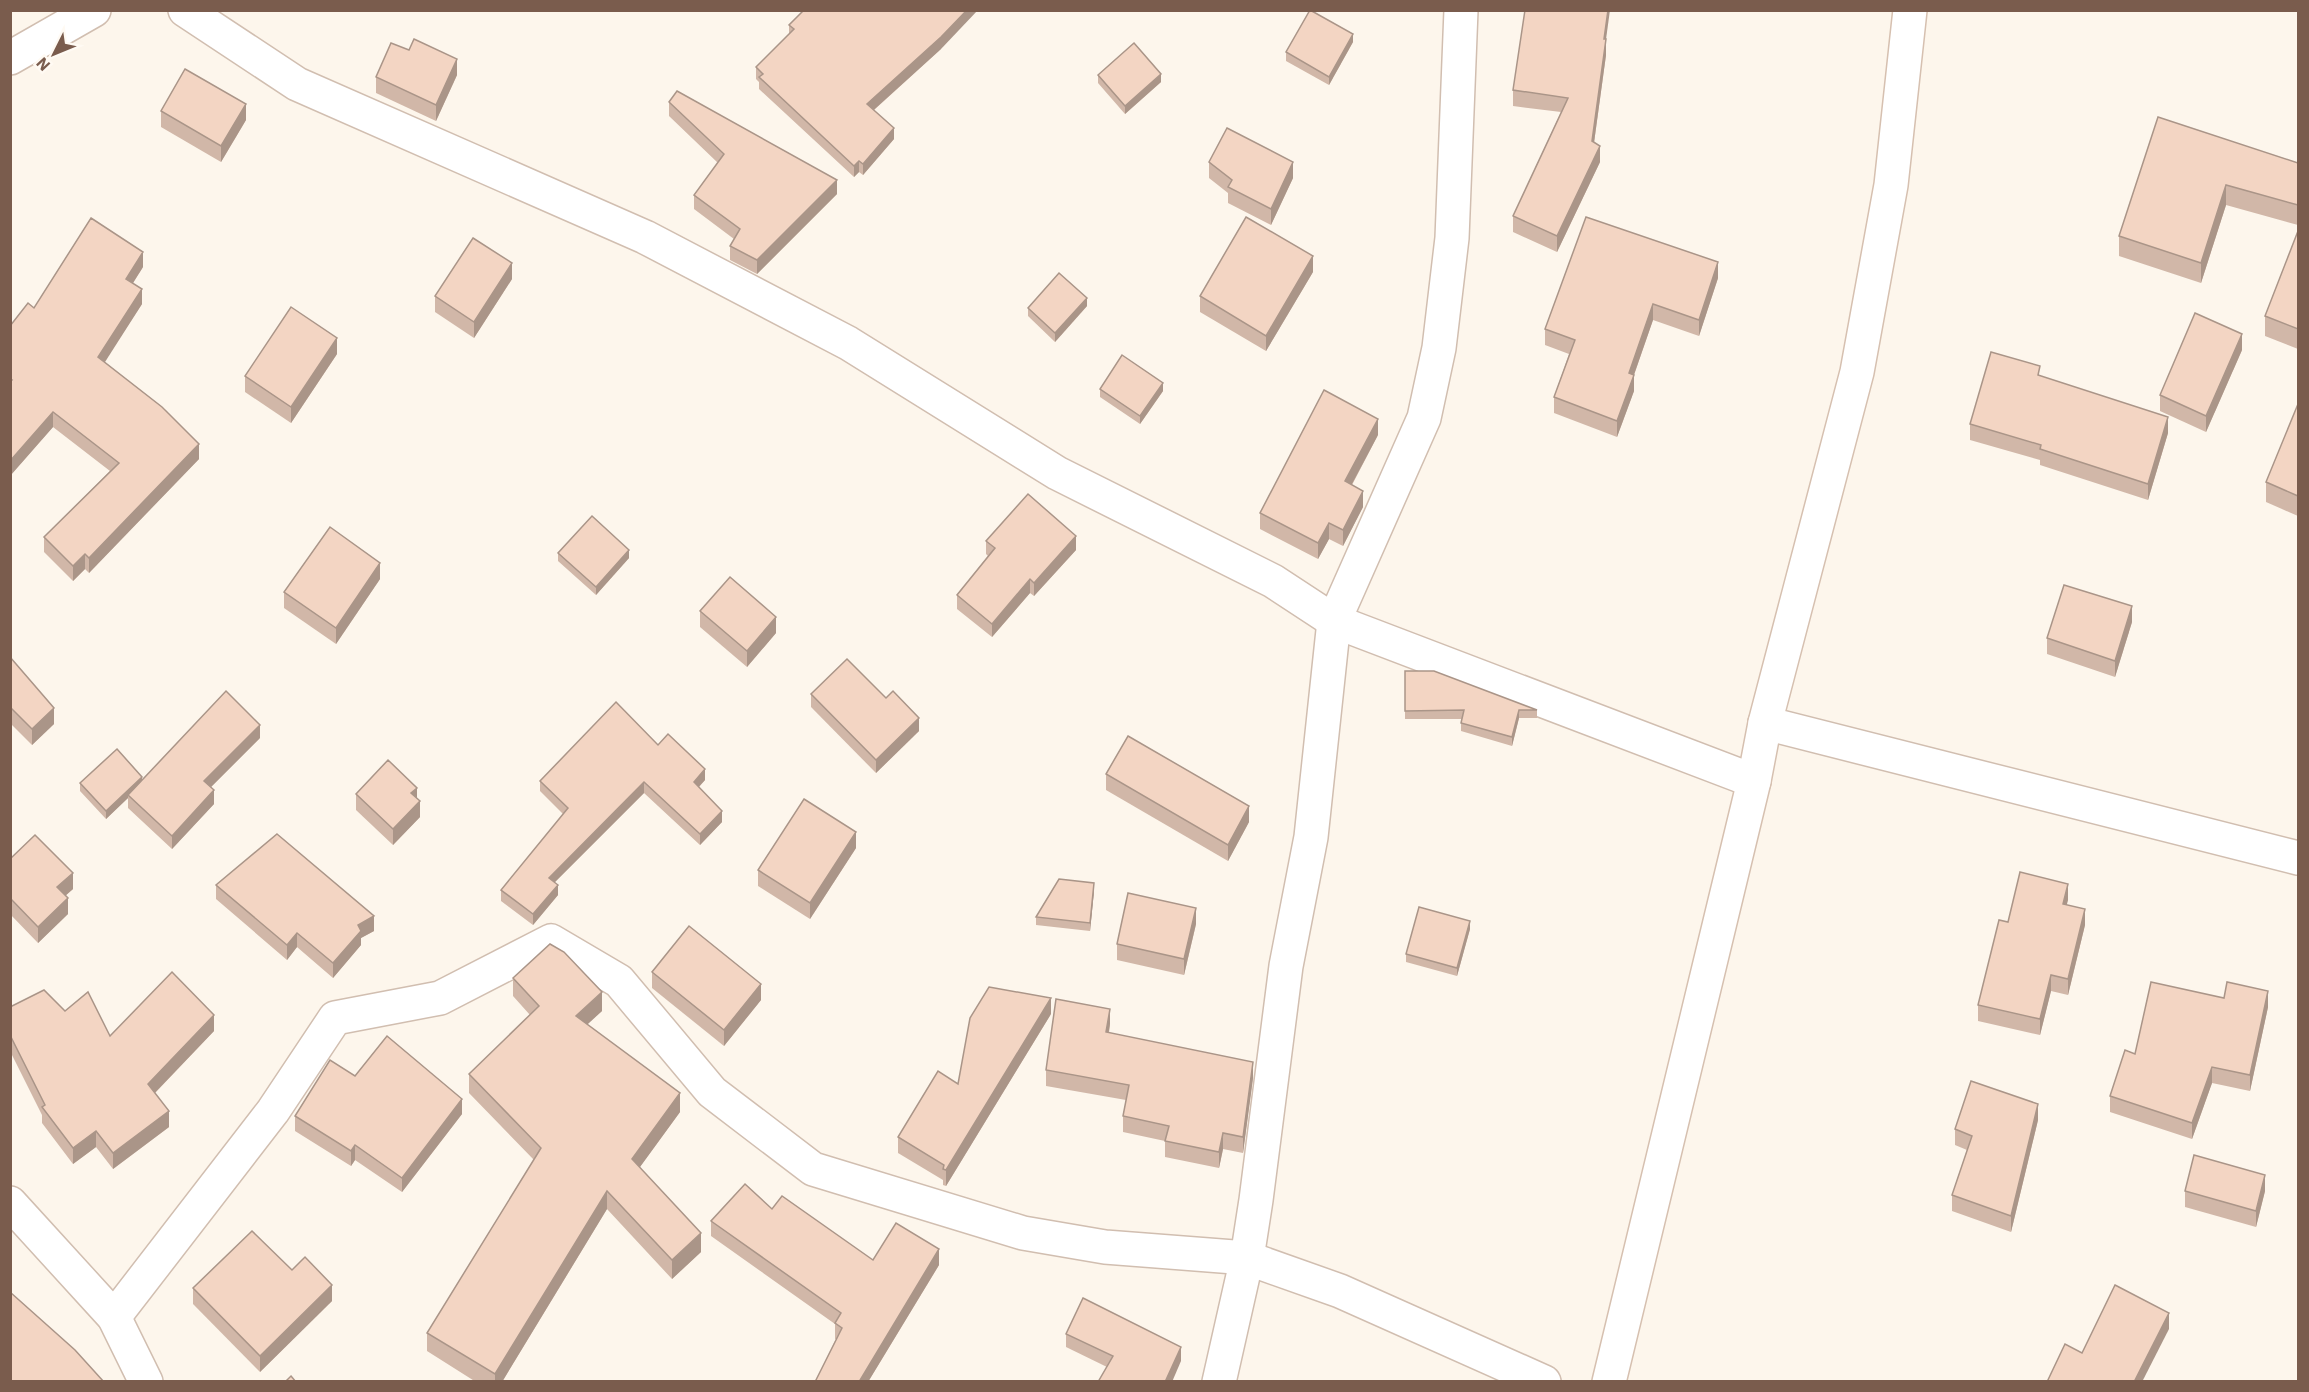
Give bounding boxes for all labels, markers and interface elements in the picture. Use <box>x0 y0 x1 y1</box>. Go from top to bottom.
north arrow <box>24 24 84 84</box>
text: N <box>32 53 54 75</box>

